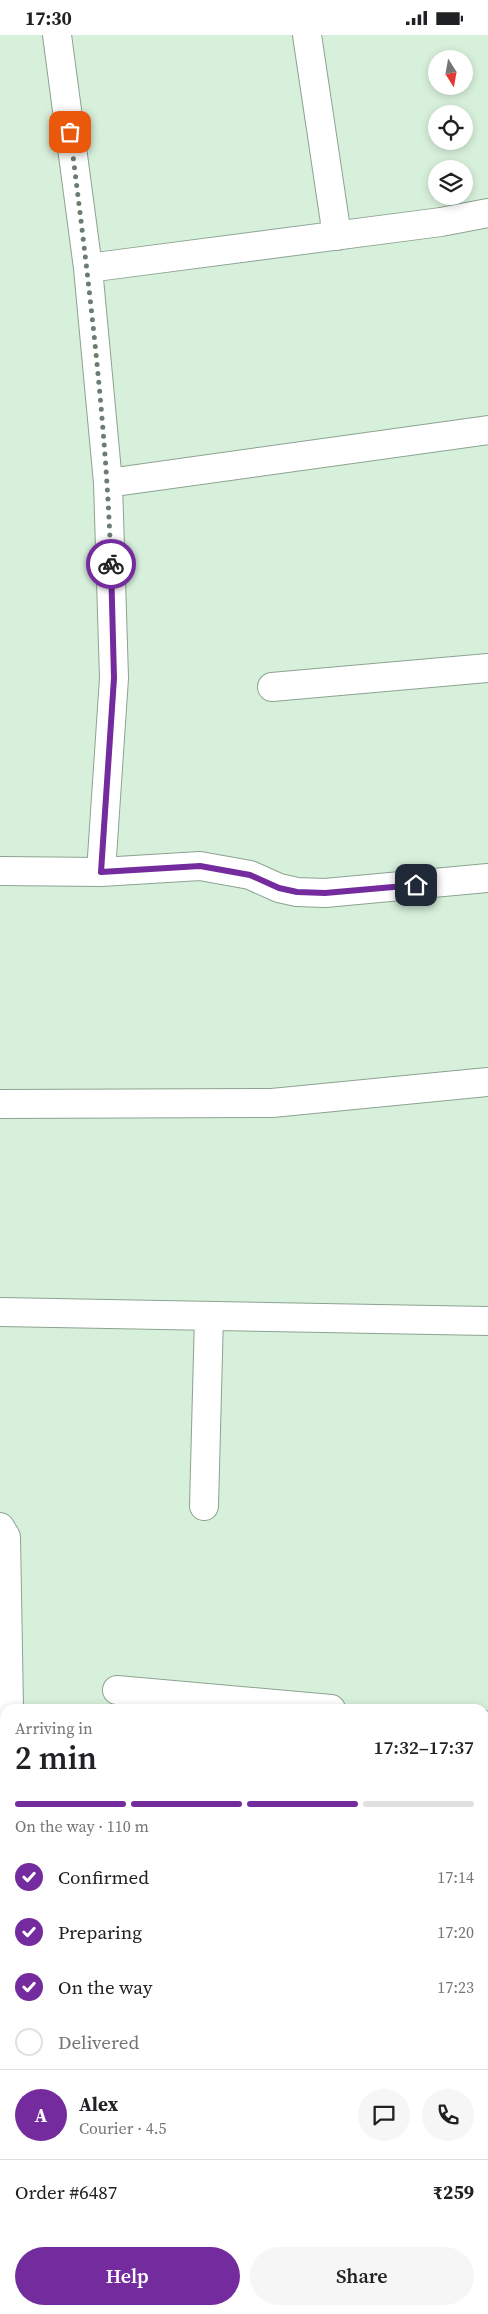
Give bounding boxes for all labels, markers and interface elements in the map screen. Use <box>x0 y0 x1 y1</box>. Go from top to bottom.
text: 17:30 <box>25 5 72 31</box>
north arrow <box>428 50 472 95</box>
map controls <box>428 50 473 205</box>
button: locate <box>428 105 473 150</box>
pin <box>49 111 91 153</box>
icon: bag <box>56 118 84 146</box>
button: layers <box>428 160 473 205</box>
courier <box>86 539 136 589</box>
icon: bike <box>97 550 125 578</box>
pin <box>395 864 437 906</box>
icon: home <box>402 871 430 899</box>
text: Arriving in <box>15 1717 93 1739</box>
text: 17:32–17:37 <box>374 1734 474 1760</box>
text: 2 min <box>15 1736 97 1780</box>
text: On the way · 110 m <box>15 1815 149 1837</box>
icon: check <box>15 1863 43 1891</box>
text: Confirmed <box>58 1864 149 1890</box>
text: 17:14 <box>437 1866 474 1888</box>
icon: check <box>15 1918 43 1946</box>
text: Preparing <box>58 1919 142 1945</box>
text: 17:20 <box>437 1921 474 1943</box>
icon: check <box>15 1973 43 2001</box>
text: On the way <box>58 1974 153 2000</box>
text: 17:23 <box>437 1976 474 1998</box>
text: Delivered <box>58 2029 139 2055</box>
button: chat <box>358 2089 410 2141</box>
button: phone <box>422 2089 474 2141</box>
text: Alex <box>79 2091 118 2117</box>
text: A <box>35 2102 47 2128</box>
text: Courier · 4.5 <box>79 2117 167 2139</box>
text: Order #6487 <box>15 2179 117 2205</box>
text: ₹259 <box>433 2179 474 2205</box>
button: Help <box>15 2247 240 2305</box>
button: Share <box>250 2247 474 2305</box>

